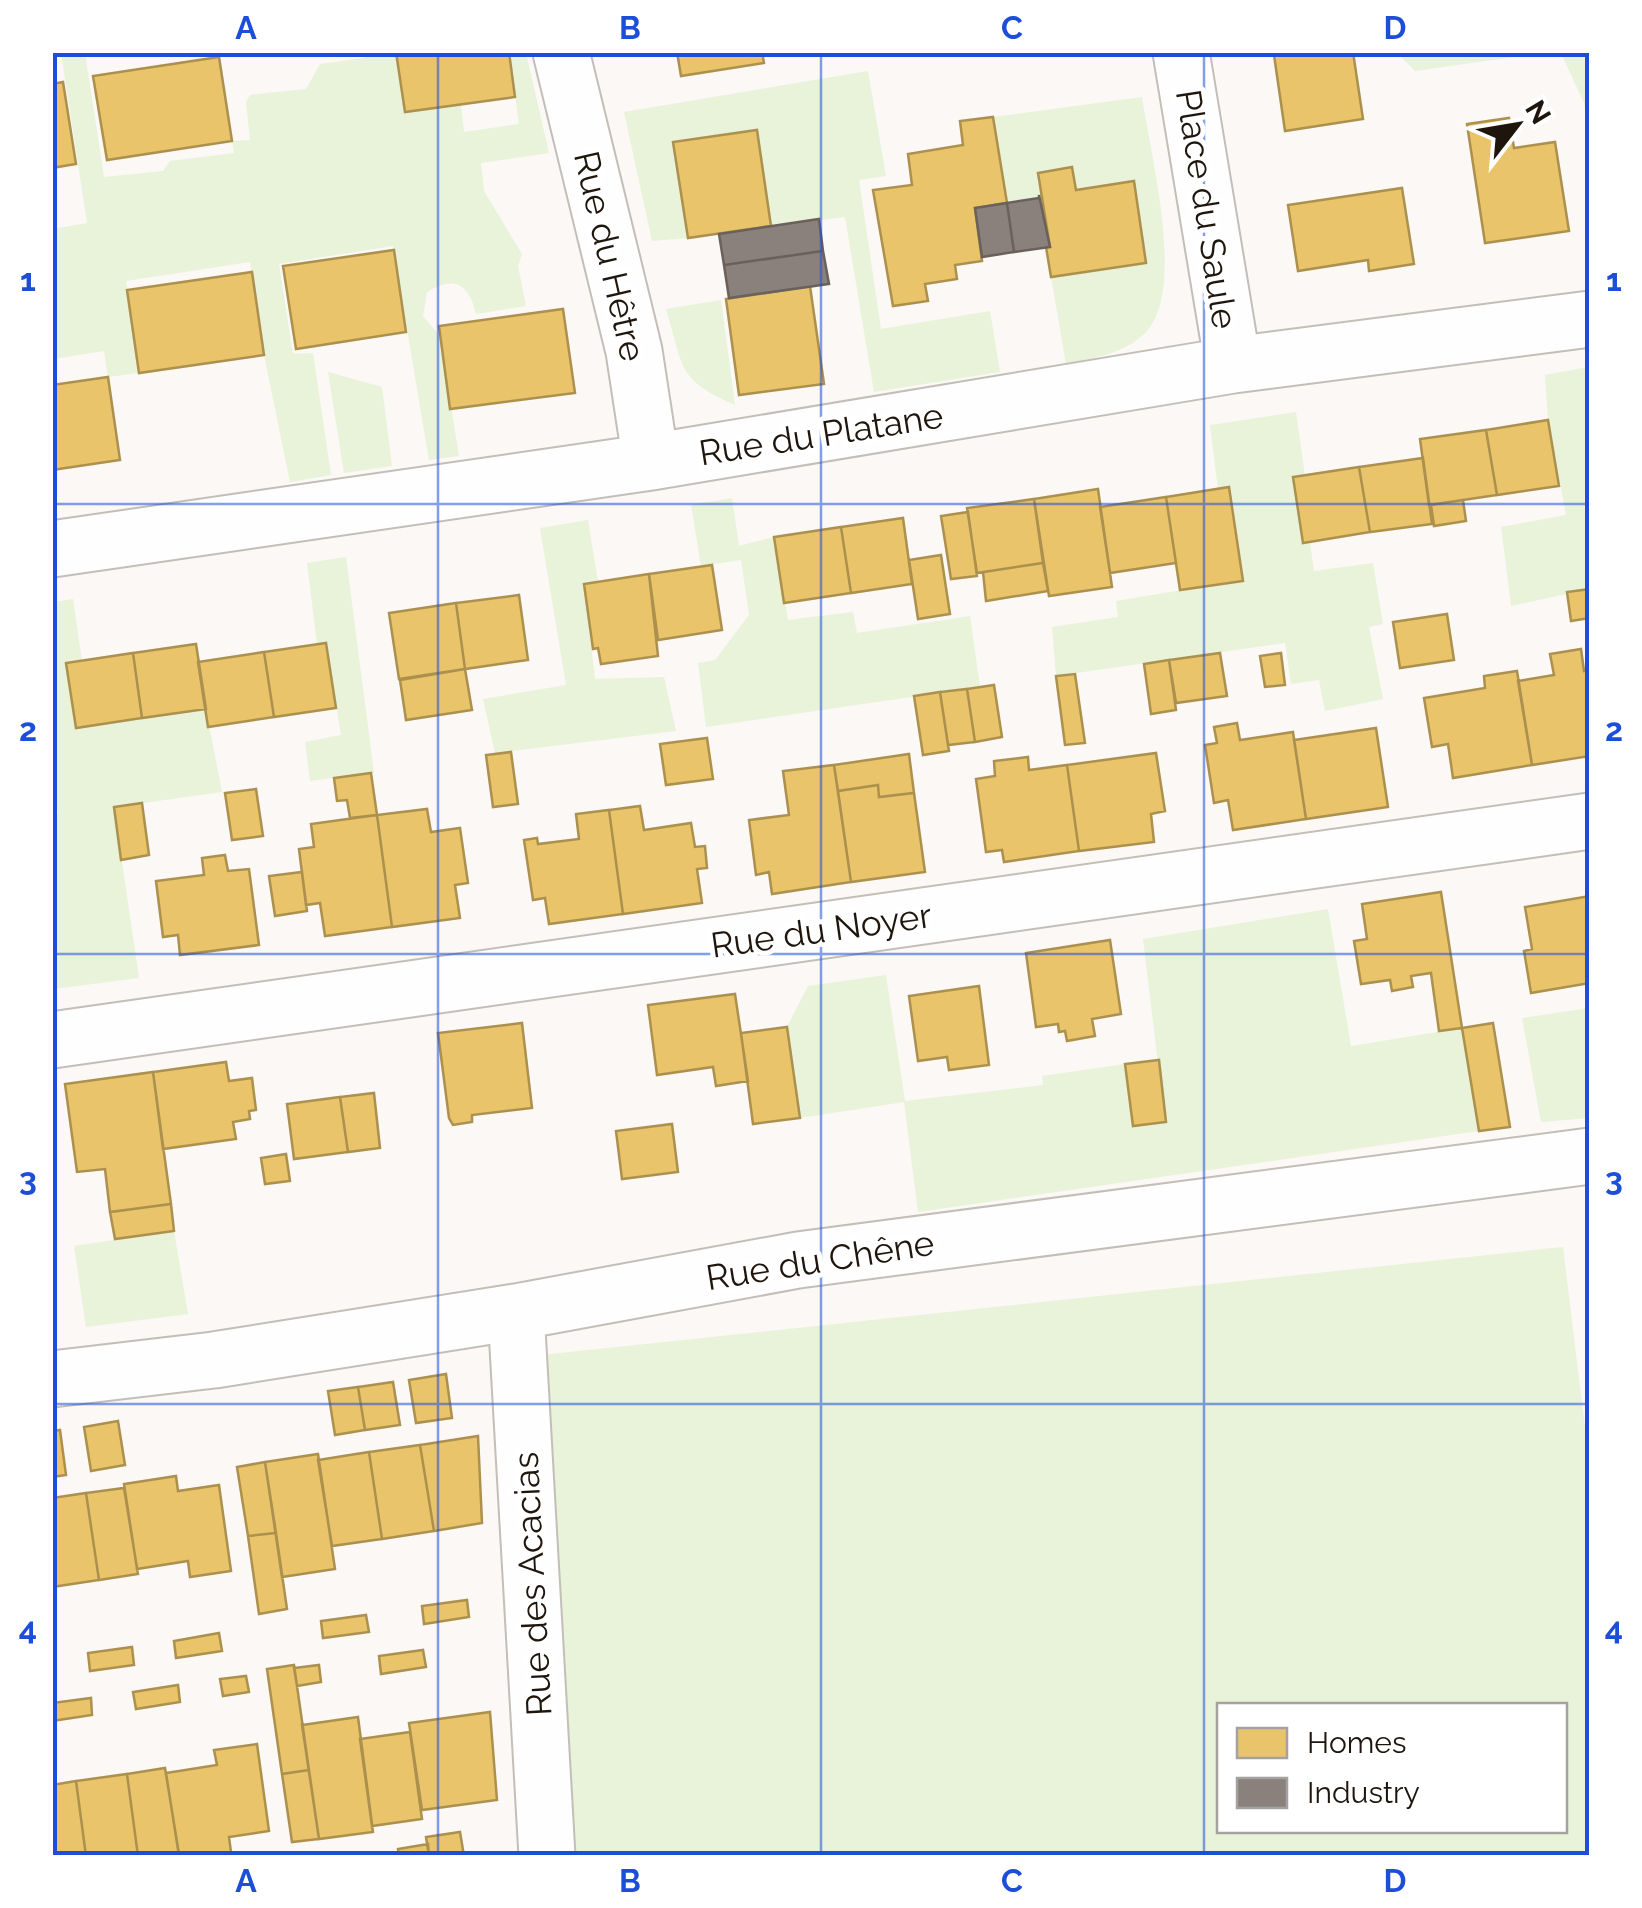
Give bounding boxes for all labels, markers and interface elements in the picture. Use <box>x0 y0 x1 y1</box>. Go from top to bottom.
text: A <box>235 9 257 46</box>
text: B <box>619 9 641 46</box>
text: C <box>1001 9 1023 46</box>
text: D <box>1384 9 1406 46</box>
north arrow <box>1467 75 1567 175</box>
street label: Place du Saule <box>1168 87 1246 331</box>
text: N <box>1518 95 1558 130</box>
street label: Rue du Hêtre <box>566 147 654 365</box>
text: 1 <box>20 261 36 298</box>
text: 1 <box>1606 261 1622 298</box>
street label: Rue du Platane <box>696 394 946 474</box>
text: 2 <box>19 711 37 748</box>
text: 2 <box>1605 711 1623 748</box>
street label: Rue du Noyer <box>708 894 934 966</box>
text: 3 <box>19 1160 37 1197</box>
text: 3 <box>1605 1160 1623 1197</box>
street label: Rue du Chêne <box>703 1222 937 1298</box>
street label: Rue des Acacias <box>505 1451 559 1717</box>
text: 4 <box>19 1610 37 1647</box>
text: 4 <box>1605 1610 1623 1647</box>
legend <box>1217 1703 1567 1833</box>
text: Homes <box>1307 1725 1406 1760</box>
text: Industry <box>1307 1775 1420 1810</box>
text: A <box>235 1862 257 1899</box>
text: B <box>619 1862 641 1899</box>
text: C <box>1001 1862 1023 1899</box>
text: D <box>1384 1862 1406 1899</box>

